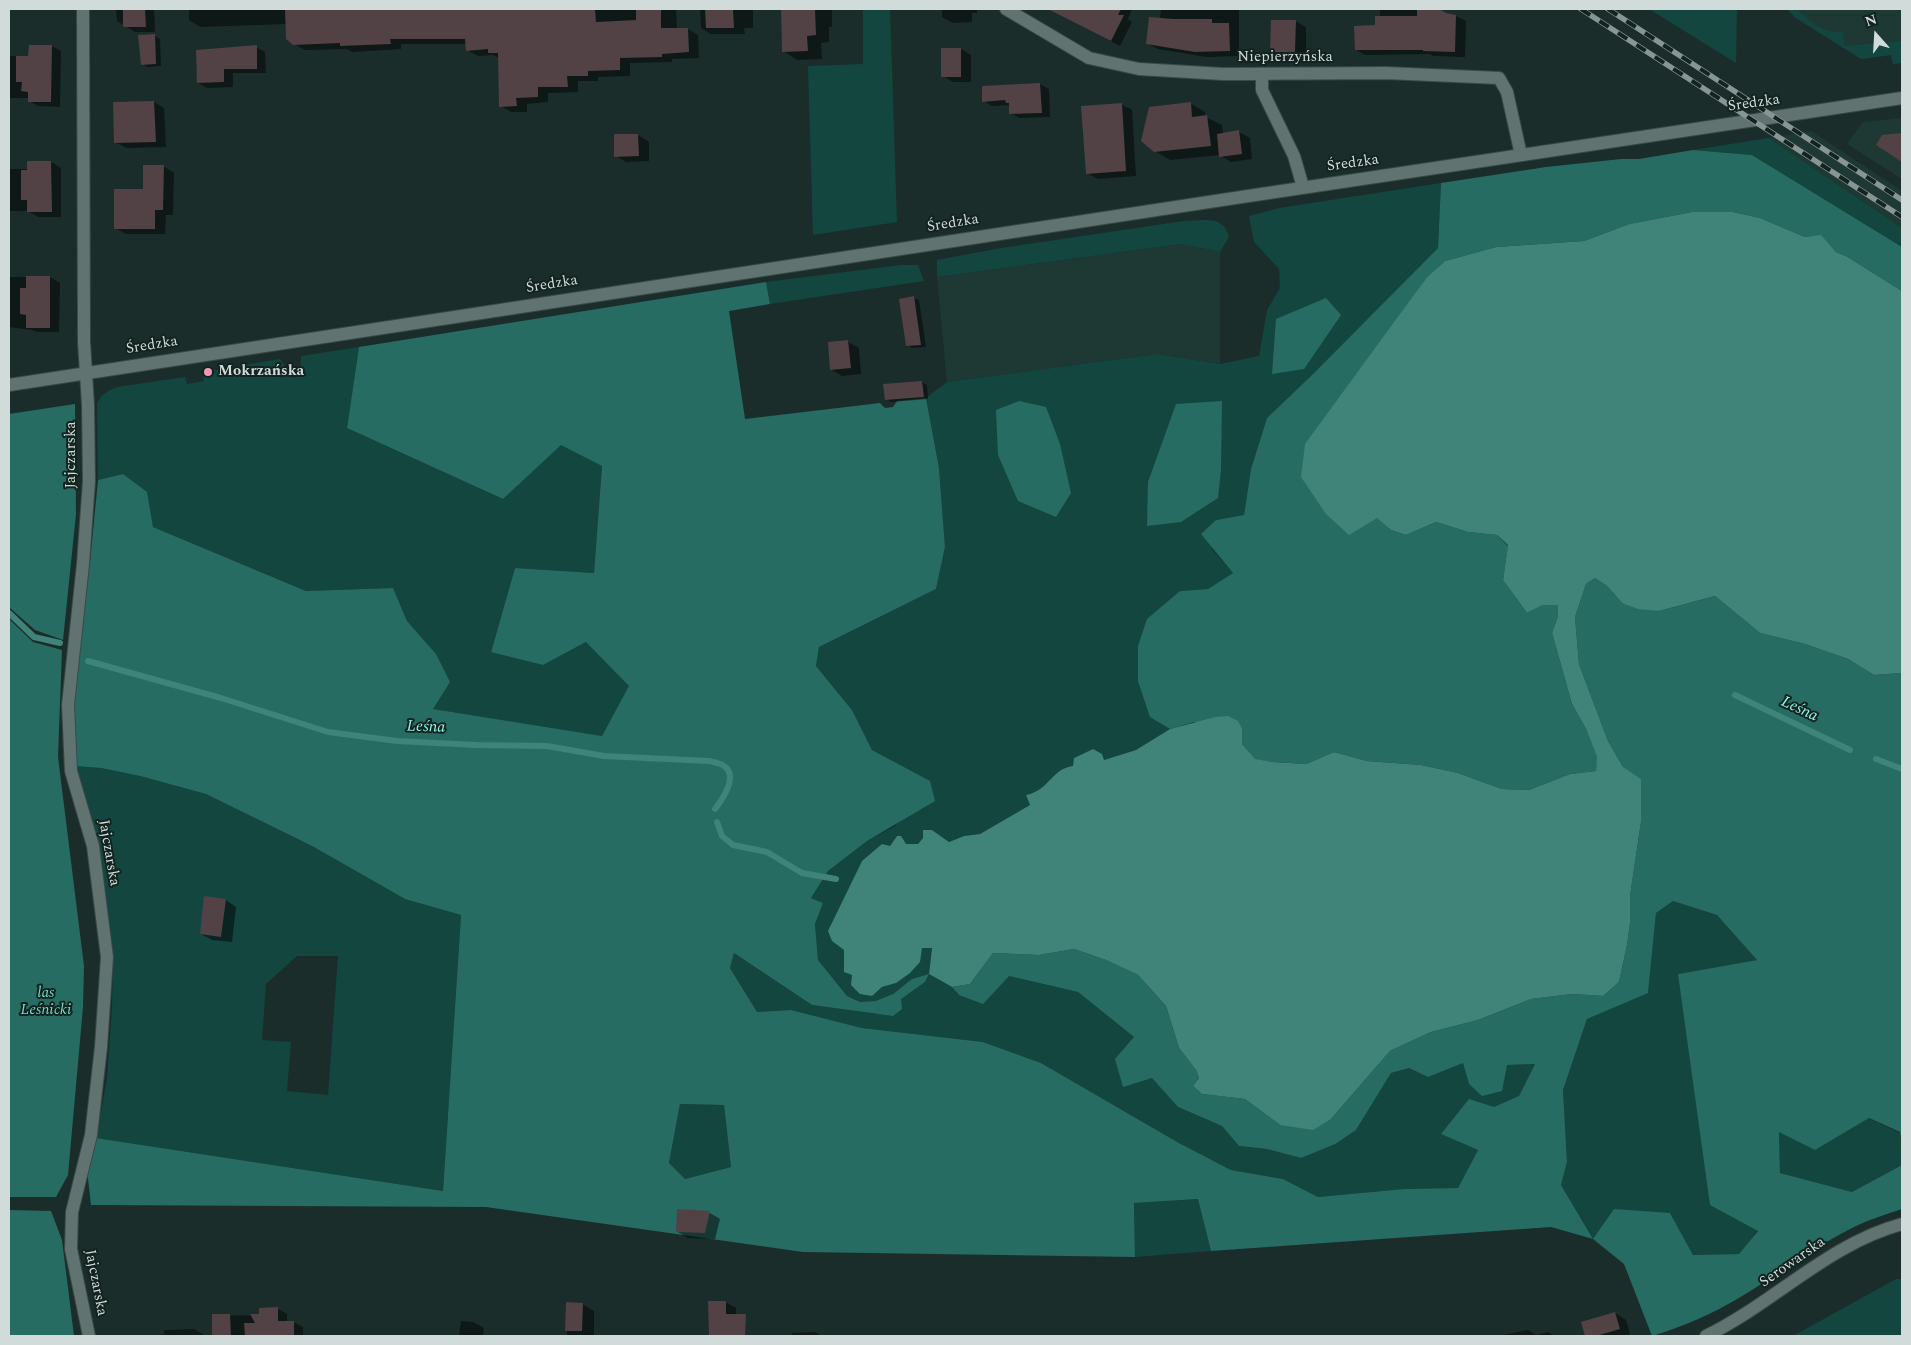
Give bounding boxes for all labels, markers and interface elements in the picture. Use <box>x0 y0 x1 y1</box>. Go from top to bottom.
text: N <box>1862 9 1880 32</box>
north arrow <box>1851 10 1901 60</box>
street label: Niepierzyńska <box>1237 49 1333 67</box>
street label: Średzka <box>1727 91 1781 117</box>
street label: Średzka <box>1326 151 1380 177</box>
street label: Średzka <box>926 211 980 237</box>
street label: Średzka <box>525 272 579 298</box>
street label: Średzka <box>125 333 179 359</box>
place label: Mokrzańska <box>218 363 304 381</box>
marker: Mokrzańska <box>202 366 214 378</box>
street label: Jajczarska <box>63 421 81 489</box>
water label: Leśna <box>1777 693 1821 727</box>
water label: Leśna <box>406 718 446 738</box>
street label: Jajczarska <box>93 818 123 888</box>
park label: las Leśnicki <box>21 985 71 1020</box>
street label: Serowarska <box>1757 1234 1829 1292</box>
street label: Jajczarska <box>80 1248 110 1318</box>

